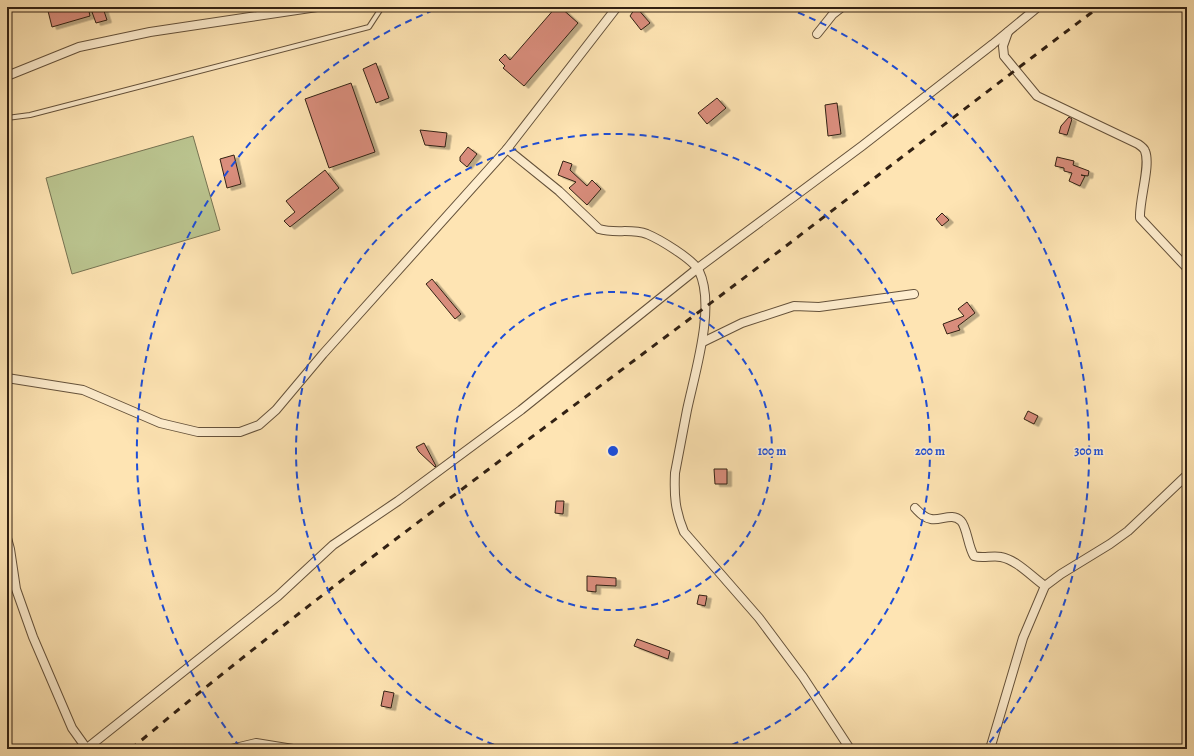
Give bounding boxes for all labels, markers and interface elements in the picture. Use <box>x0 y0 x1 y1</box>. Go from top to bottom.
text: 100 m <box>758 443 786 459</box>
text: 200 m <box>915 443 945 459</box>
text: 300 m <box>1074 443 1104 459</box>
centre of rings <box>606 444 620 458</box>

